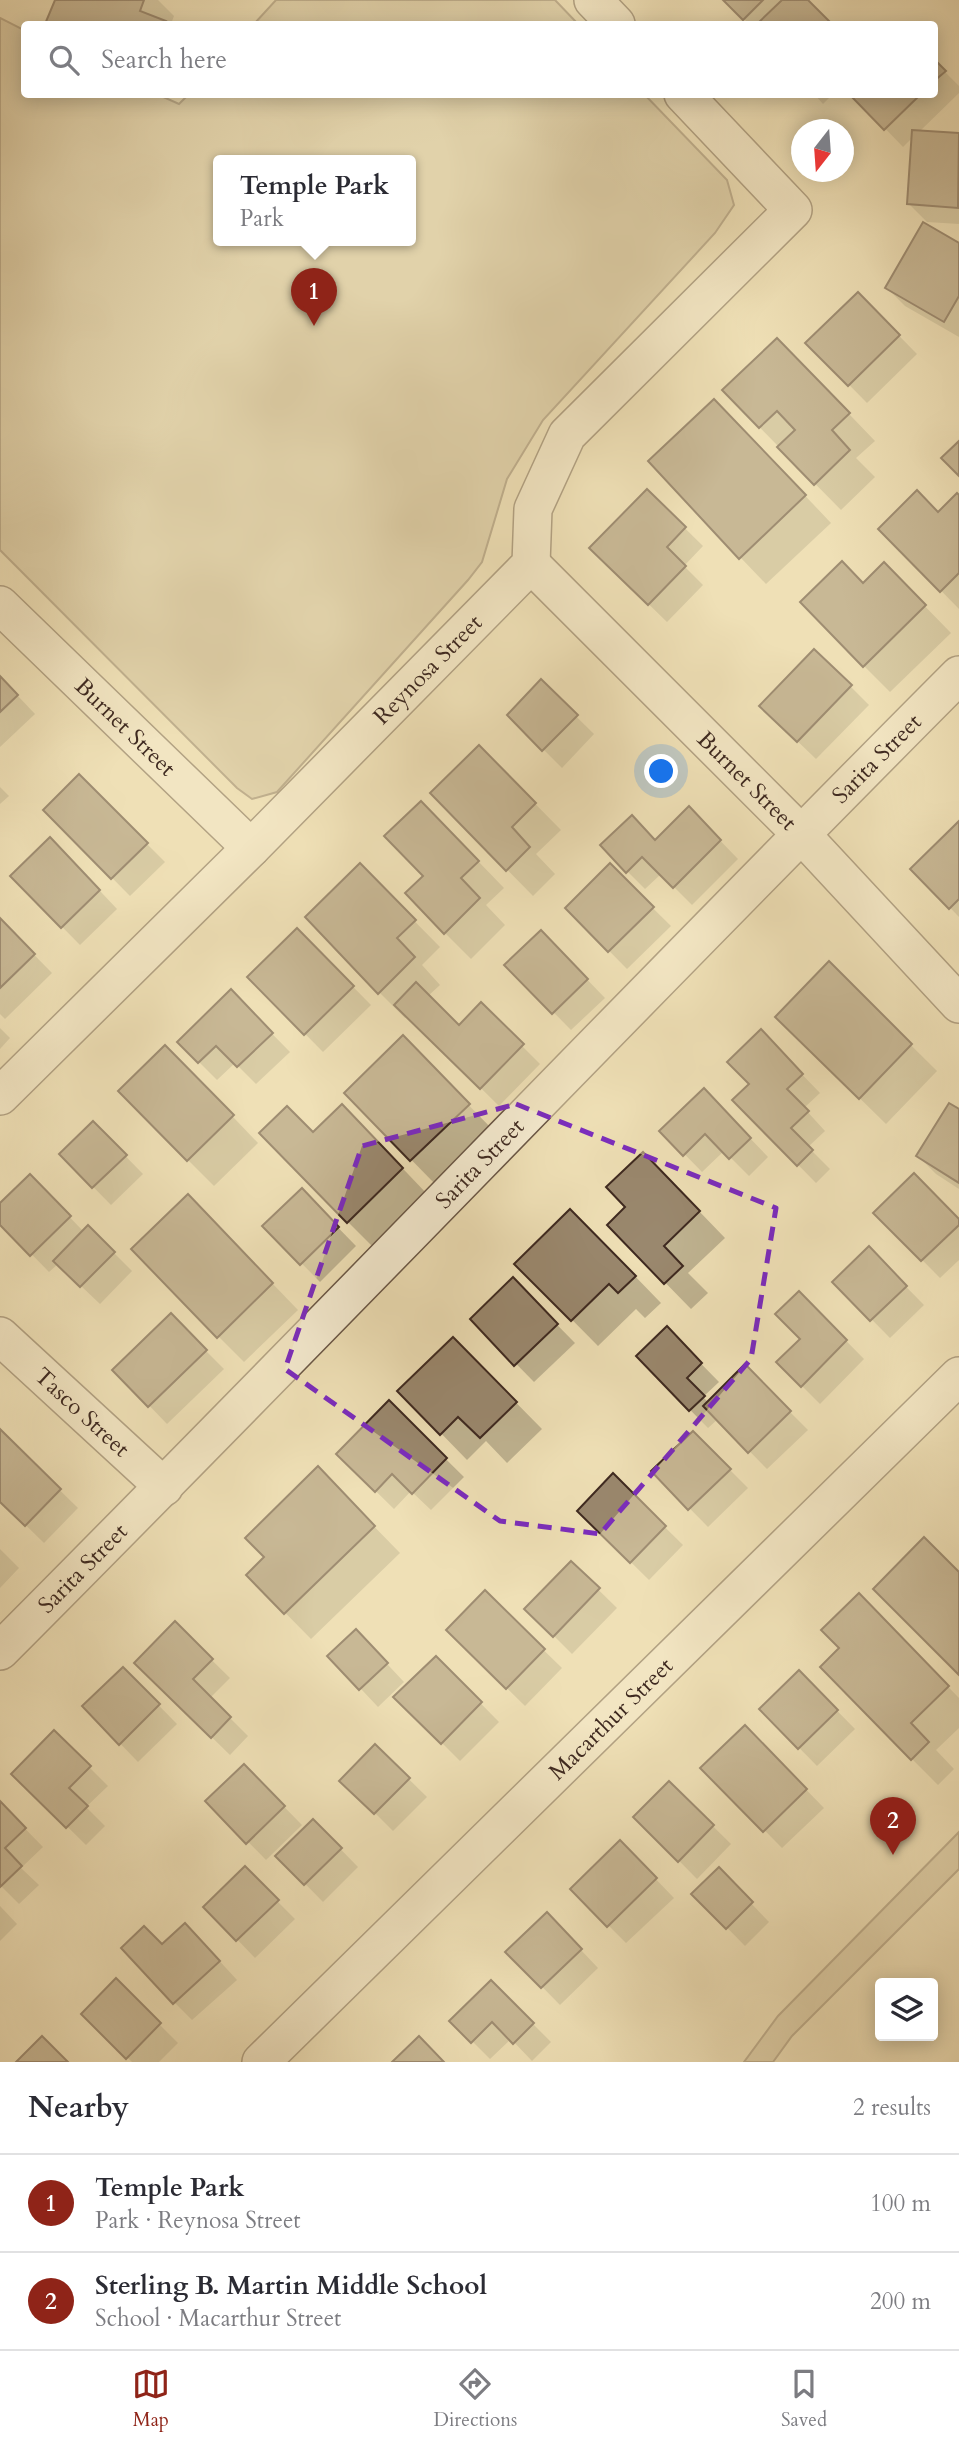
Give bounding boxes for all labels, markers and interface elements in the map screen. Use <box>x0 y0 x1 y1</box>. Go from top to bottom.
search box <box>21 21 938 98</box>
icon: search <box>45 41 83 79</box>
text: Search here <box>101 42 227 77</box>
north arrow <box>791 119 854 182</box>
popup <box>213 155 416 246</box>
text: Temple Park <box>240 168 389 203</box>
text: Park <box>240 203 284 234</box>
pin: 1 <box>291 268 337 326</box>
street label: Reynosa Street <box>366 607 489 731</box>
street label: Burnet Street <box>69 671 183 783</box>
street label: Sarita Street <box>825 706 928 810</box>
street label: Burnet Street <box>691 724 804 837</box>
your location <box>644 754 678 788</box>
street label: Sarita Street <box>428 1111 531 1215</box>
street label: Tasco Street <box>28 1360 137 1464</box>
street label: Sarita Street <box>31 1516 134 1620</box>
street label: Macarthur Street <box>541 1650 679 1787</box>
pin: 2 <box>870 1797 916 1855</box>
map controls <box>875 1978 938 2041</box>
button: layers <box>875 1978 938 2041</box>
text: Nearby <box>28 2087 129 2128</box>
text: 2 results <box>853 2092 931 2123</box>
text: Temple Park <box>95 2170 245 2205</box>
text: 1 <box>45 2188 57 2219</box>
text: 100 m <box>870 2188 931 2219</box>
text: Park · Reynosa Street <box>95 2205 301 2236</box>
text: Sterling B. Martin Middle School <box>95 2268 487 2303</box>
text: 2 <box>45 2286 57 2317</box>
text: 200 m <box>870 2286 931 2317</box>
text: School · Macarthur Street <box>95 2303 341 2334</box>
tab: Map <box>132 2365 170 2433</box>
tab: Directions <box>434 2365 517 2433</box>
tab: Saved <box>781 2365 827 2433</box>

